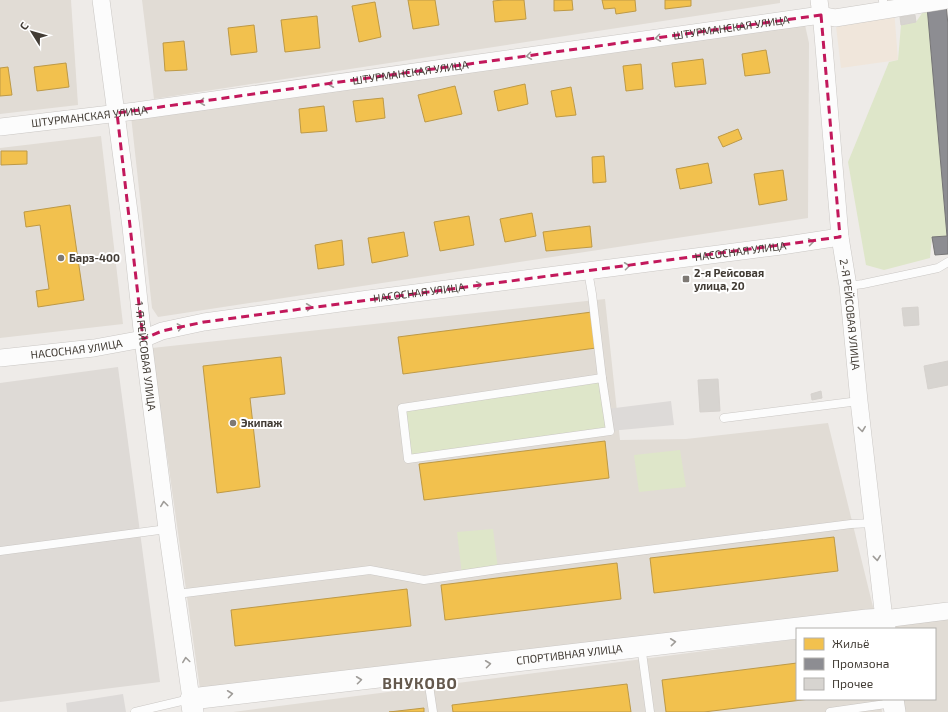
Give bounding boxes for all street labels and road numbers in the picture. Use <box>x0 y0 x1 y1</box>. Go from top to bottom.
street label: ШТУРМАНСКАЯ УЛИЦА <box>672 12 790 42</box>
street label: ШТУРМАНСКАЯ УЛИЦА <box>351 57 469 87</box>
street label: ШТУРМАНСКАЯ УЛИЦА <box>30 102 148 129</box>
street label: НАСОСНАЯ УЛИЦА <box>694 238 787 263</box>
street label: 2-Я РЕЙСОВАЯ УЛИЦА <box>838 258 863 371</box>
street label: НАСОСНАЯ УЛИЦА <box>372 280 466 304</box>
street label: 1-Я РЕЙСОВАЯ УЛИЦА <box>133 301 159 412</box>
street label: НАСОСНАЯ УЛИЦА <box>30 336 123 361</box>
street label: СПОРТИВНАЯ УЛИЦА <box>515 641 623 667</box>

